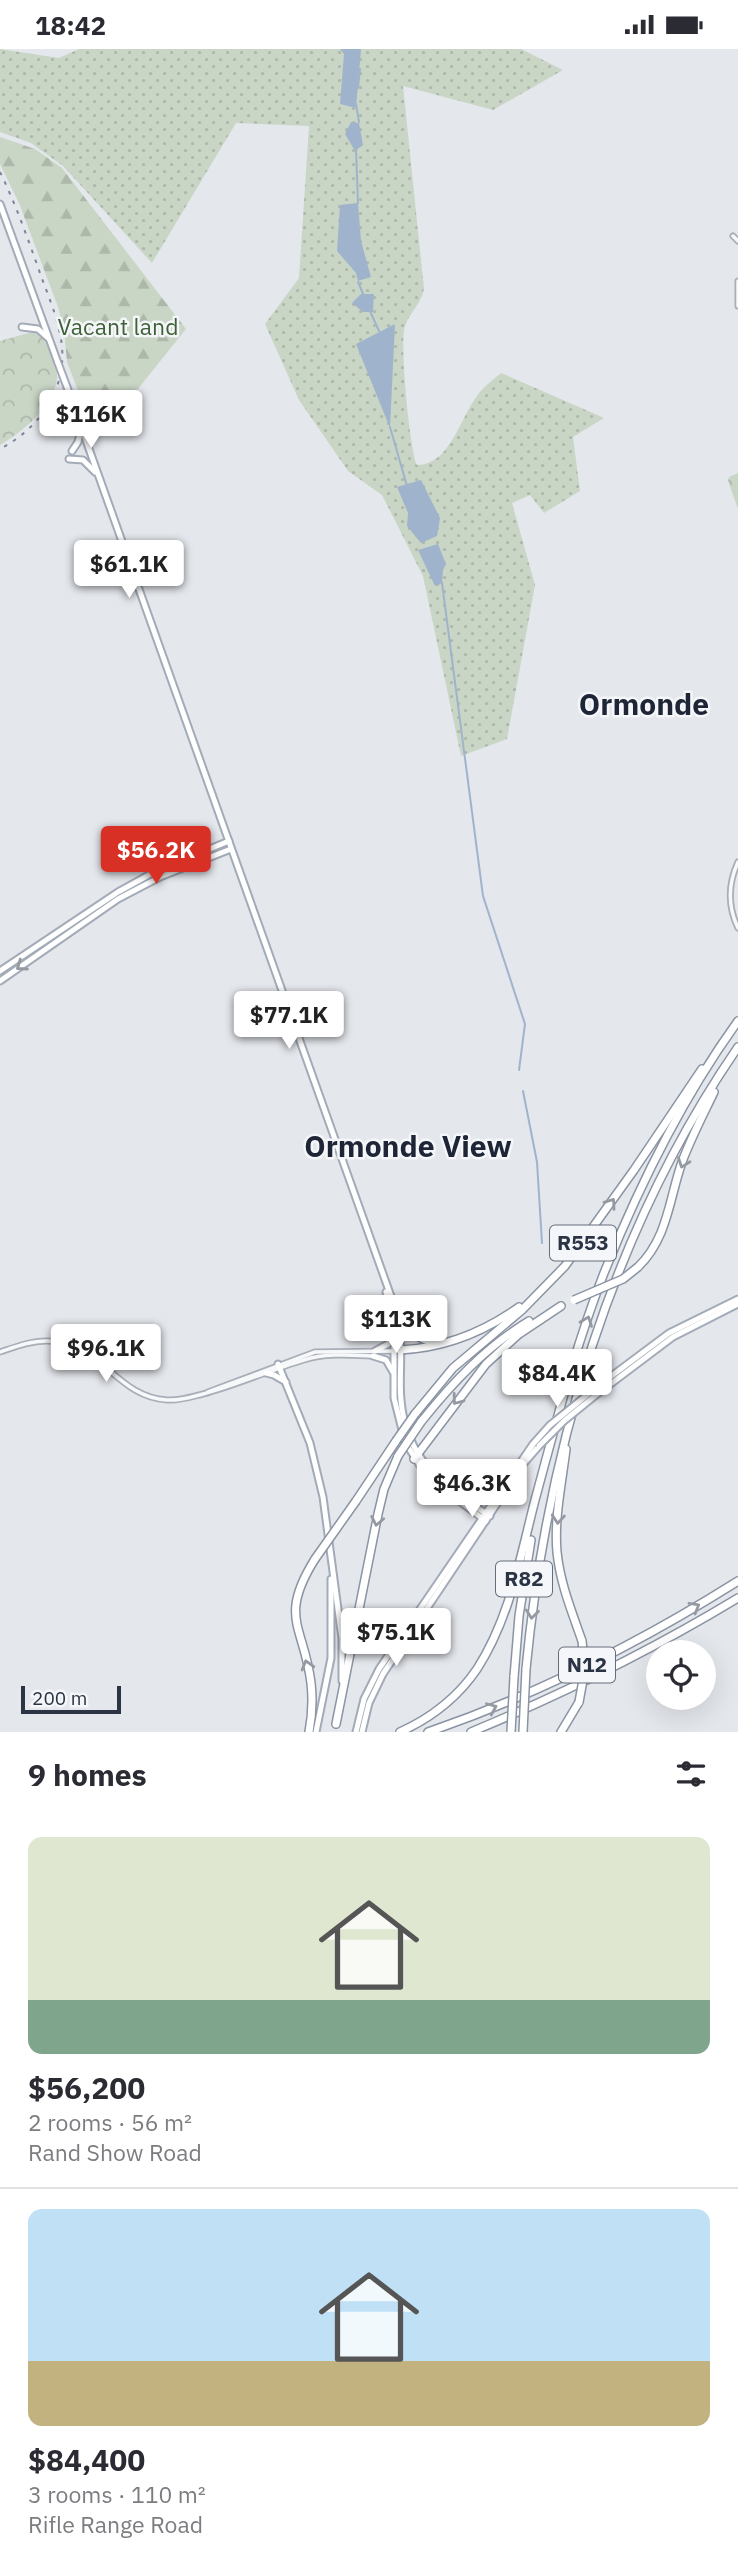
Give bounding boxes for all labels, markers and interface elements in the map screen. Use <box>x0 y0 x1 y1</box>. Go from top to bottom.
text: 18:42 <box>35 8 106 42</box>
park label: Vacant land <box>58 311 178 341</box>
pin: $116K <box>42 391 140 450</box>
text: $116K <box>55 398 127 428</box>
pin: $61.1K <box>72 540 186 600</box>
text: $61.1K <box>90 548 168 578</box>
district label: Ormonde <box>579 684 709 723</box>
pin: $56.2K <box>99 827 213 886</box>
text: $56.2K <box>117 834 195 864</box>
one-way arrow <box>16 958 29 970</box>
pin: $77.1K <box>232 991 346 1051</box>
text: $77.1K <box>250 999 328 1029</box>
district label: Ormonde View <box>304 1126 512 1165</box>
one-way arrow <box>677 1156 691 1168</box>
one-way arrow <box>602 1198 615 1211</box>
road number: R553 <box>550 1225 616 1261</box>
pin: $113K <box>347 1295 445 1355</box>
text: $113K <box>360 1303 432 1333</box>
one-way arrow <box>578 1316 592 1328</box>
pin: $96.1K <box>49 1325 163 1384</box>
text: $96.1K <box>67 1332 145 1362</box>
pin: $84.4K <box>500 1349 614 1409</box>
text: $84.4K <box>518 1357 596 1387</box>
one-way arrow <box>453 1393 466 1405</box>
pin: $46.3K <box>415 1459 529 1519</box>
text: $46.3K <box>433 1467 511 1497</box>
one-way arrow <box>551 1514 566 1525</box>
one-way arrow <box>370 1515 385 1527</box>
road number: R82 <box>496 1561 552 1597</box>
one-way arrow <box>688 1602 701 1615</box>
pin: $75.1K <box>339 1609 453 1668</box>
one-way arrow <box>525 1609 540 1620</box>
text: $75.1K <box>357 1616 435 1646</box>
map controls <box>646 1640 716 1710</box>
button: locate <box>646 1640 716 1710</box>
road number: N12 <box>559 1647 615 1683</box>
one-way arrow <box>300 1659 315 1671</box>
scale bar <box>21 1683 121 1715</box>
text: 200 m <box>32 1686 87 1710</box>
one-way arrow <box>485 1702 497 1716</box>
text: 9 homes <box>28 1755 147 1794</box>
icon: filters <box>672 1755 710 1793</box>
icon: home <box>306 1882 432 2008</box>
text: $56,200 <box>28 2068 145 2107</box>
text: 2 rooms · 56 m² <box>28 2107 192 2137</box>
text: Rand Show Road <box>28 2137 202 2167</box>
icon: home <box>306 2254 432 2380</box>
text: $84,400 <box>28 2440 145 2479</box>
text: 3 rooms · 110 m² <box>28 2479 206 2509</box>
text: Rifle Range Road <box>28 2509 203 2539</box>

